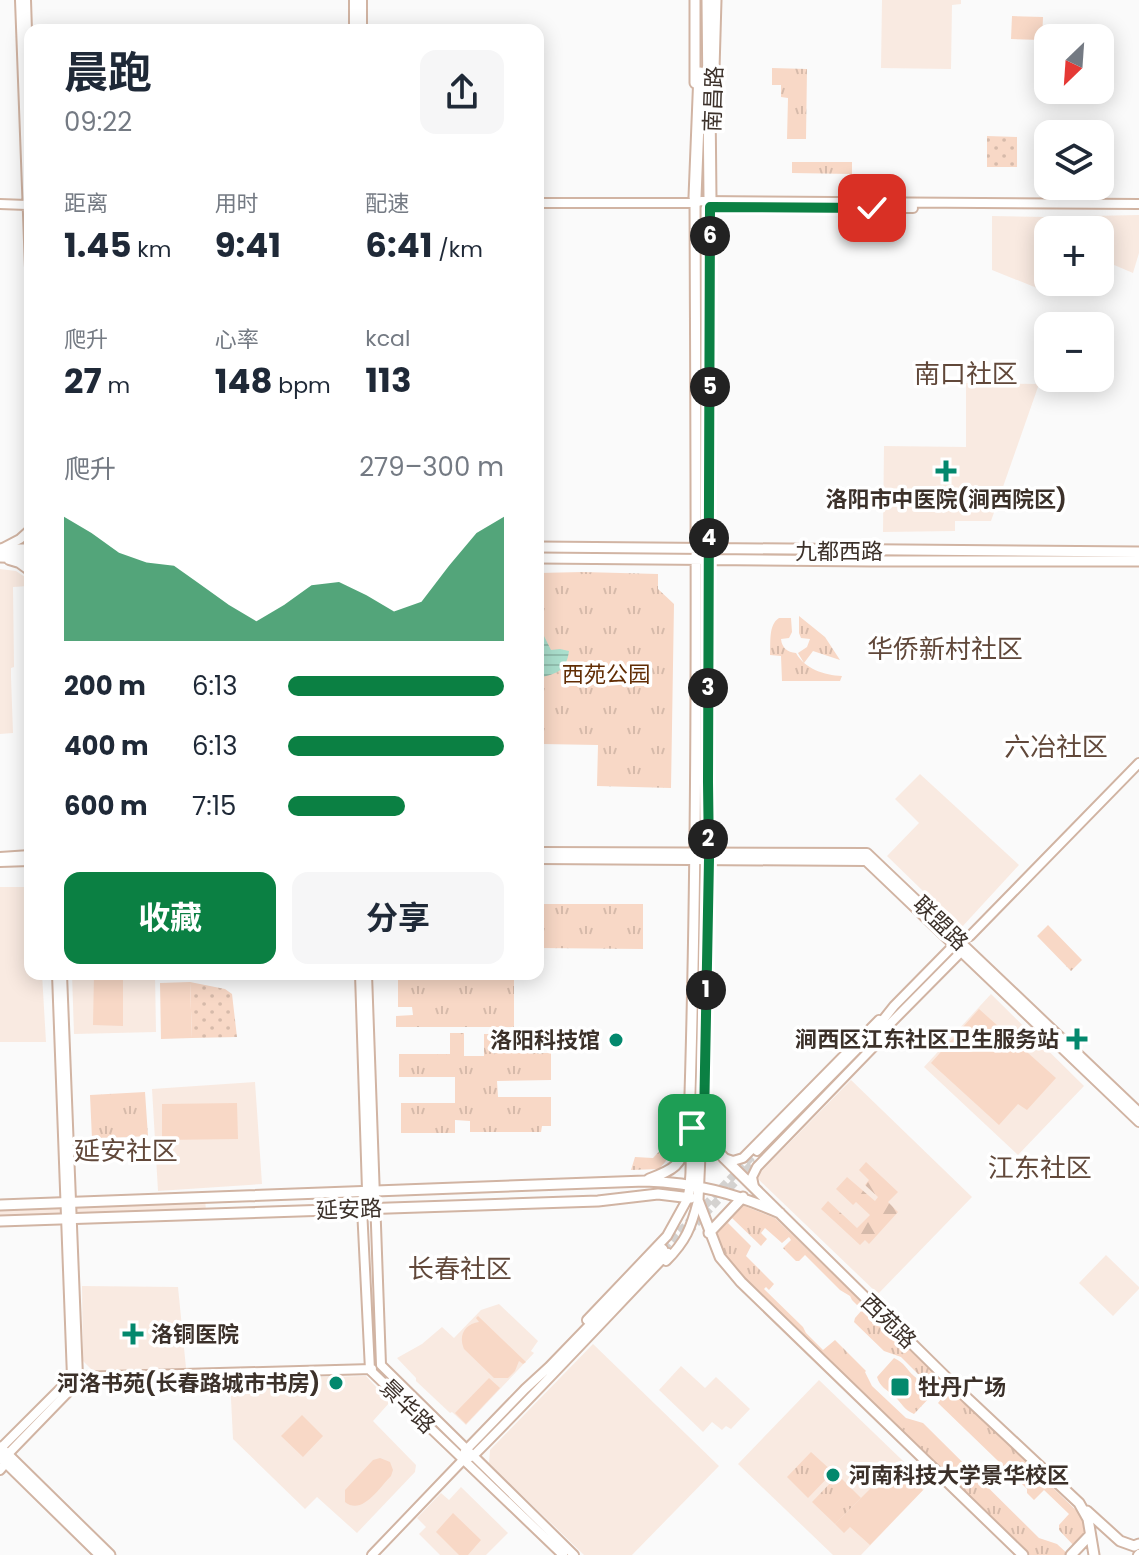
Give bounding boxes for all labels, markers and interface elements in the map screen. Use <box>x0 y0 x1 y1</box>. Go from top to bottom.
north arrow <box>1034 24 1114 104</box>
map controls <box>1034 24 1114 392</box>
text: 晨跑 <box>64 42 152 103</box>
button: share <box>420 50 504 134</box>
street label: 南昌路 <box>697 65 730 133</box>
text: 09:22 <box>64 104 132 140</box>
button: layers <box>1034 120 1114 200</box>
pin <box>838 174 906 242</box>
icon: check <box>850 186 894 230</box>
text: 距离 <box>64 188 108 219</box>
text: 用时 <box>215 188 259 219</box>
text: 配速 <box>365 188 409 219</box>
pin: 6 <box>690 216 730 256</box>
button: + <box>1034 216 1114 296</box>
text: 6 <box>703 220 717 251</box>
text: 1.45 <box>64 221 132 269</box>
text: 9:41 <box>215 221 281 269</box>
text: 6:41 <box>365 221 432 269</box>
text: km <box>132 234 171 265</box>
text: /km <box>432 234 483 265</box>
button: − <box>1034 312 1114 392</box>
text: kcal <box>365 323 410 354</box>
text: 爬升 <box>64 324 108 355</box>
text: 心率 <box>215 324 259 355</box>
text: 113 <box>365 356 411 404</box>
district label: 南口社区 <box>914 356 1018 392</box>
text: 27 <box>64 357 102 405</box>
text: 148 <box>215 357 273 405</box>
pin: 5 <box>690 367 730 407</box>
text: m <box>102 370 130 401</box>
text: bpm <box>273 370 331 401</box>
text: 5 <box>703 371 717 402</box>
text: 279–300 m <box>359 449 504 485</box>
text: 爬升 <box>64 451 116 487</box>
marker: 洛阳市中医院(涧西院区) <box>935 460 957 482</box>
place label: 洛阳市中医院(涧西院区) <box>826 484 1067 515</box>
pin: 4 <box>689 518 729 558</box>
text: 4 <box>702 522 716 553</box>
street label: 九都西路 <box>795 536 883 567</box>
district label: 华侨新村社区 <box>867 631 1023 667</box>
park label: 西苑公园 <box>562 659 650 690</box>
text: 200 m <box>64 668 146 704</box>
text: 6:13 <box>192 668 238 704</box>
pin: 3 <box>688 668 728 708</box>
text: 3 <box>701 672 715 703</box>
text: 400 m <box>64 728 149 764</box>
text: 6:13 <box>192 728 238 764</box>
district label: 六冶社区 <box>1004 729 1108 765</box>
text: 600 m <box>64 788 148 824</box>
text: 7:15 <box>192 788 236 824</box>
pin: 2 <box>688 819 728 859</box>
text: 2 <box>702 823 714 854</box>
button: 收藏 <box>64 872 276 964</box>
button: 分享 <box>292 872 504 964</box>
street label: 联盟路 <box>906 889 975 957</box>
pin: 1 <box>686 970 726 1010</box>
text: 1 <box>702 974 710 1005</box>
place label: 涧西区江东社区卫生服务站 <box>795 1024 1059 1055</box>
place label: 洛阳科技馆 <box>490 1025 600 1056</box>
marker: 涧西区江东社区卫生服务站 <box>1066 1028 1088 1050</box>
marker: 洛阳科技馆 <box>607 1031 625 1049</box>
pin <box>658 1094 726 1162</box>
icon: arrive <box>670 1106 714 1150</box>
district label: 延安社区 <box>74 1133 178 1169</box>
district label: 江东社区 <box>988 1150 1092 1186</box>
street label: 延安路 <box>315 1193 383 1226</box>
district label: 长春社区 <box>408 1251 512 1287</box>
street label: 西苑路 <box>854 1287 923 1355</box>
place label: 洛铜医院 <box>151 1319 239 1350</box>
marker: 洛铜医院 <box>122 1323 144 1345</box>
place label: 河洛书苑(长春路城市书房) <box>57 1368 320 1399</box>
street label: 景华路 <box>373 1372 442 1440</box>
place label: 牡丹广场 <box>918 1372 1006 1403</box>
marker: 河洛书苑(长春路城市书房) <box>327 1374 345 1392</box>
marker: 牡丹广场 <box>889 1376 911 1398</box>
place label: 河南科技大学景华校区 <box>849 1460 1069 1491</box>
marker: 河南科技大学景华校区 <box>824 1466 842 1484</box>

